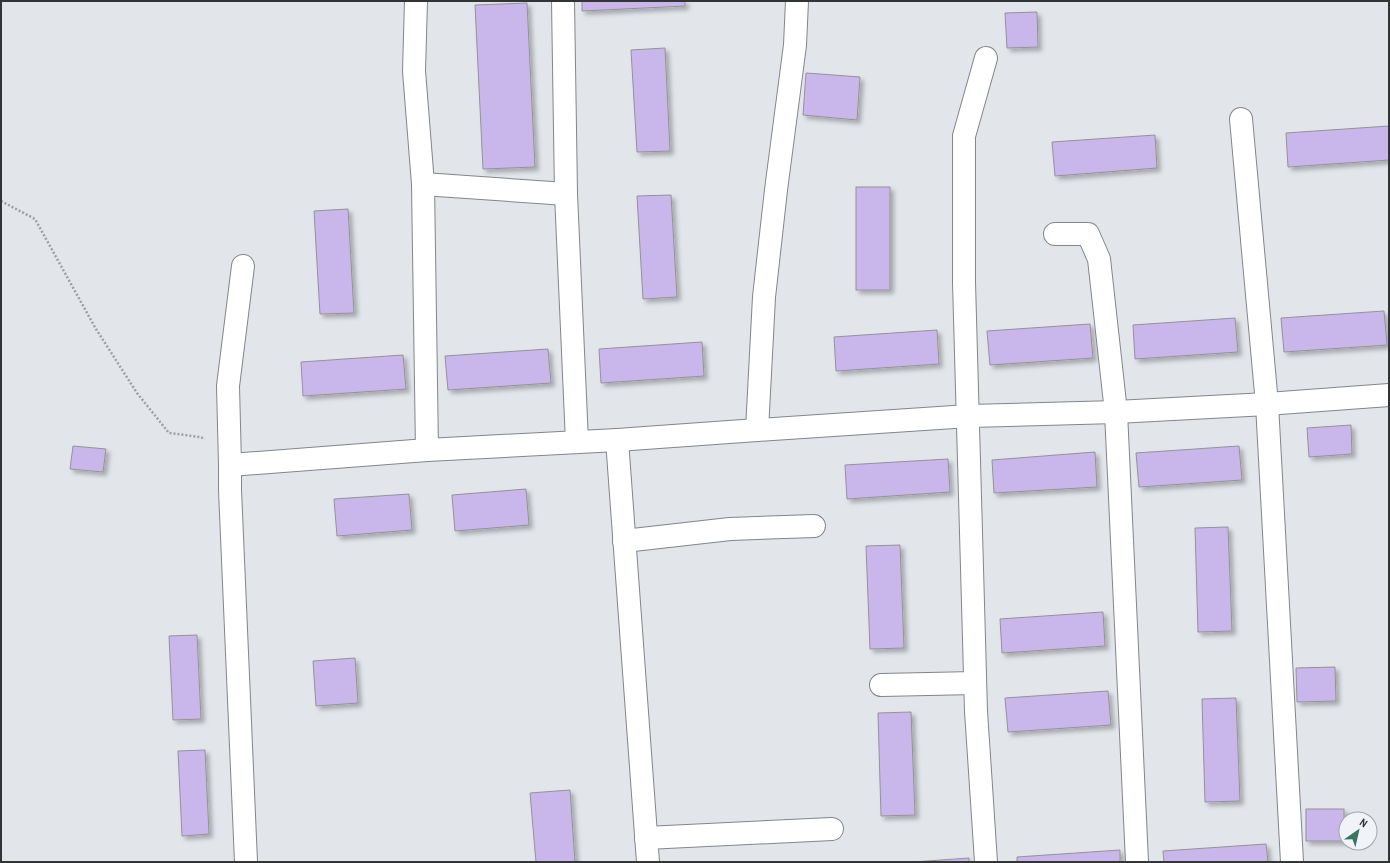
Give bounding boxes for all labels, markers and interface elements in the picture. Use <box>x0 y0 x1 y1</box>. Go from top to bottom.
north arrow <box>1338 811 1378 851</box>
text: N <box>1357 815 1370 830</box>

